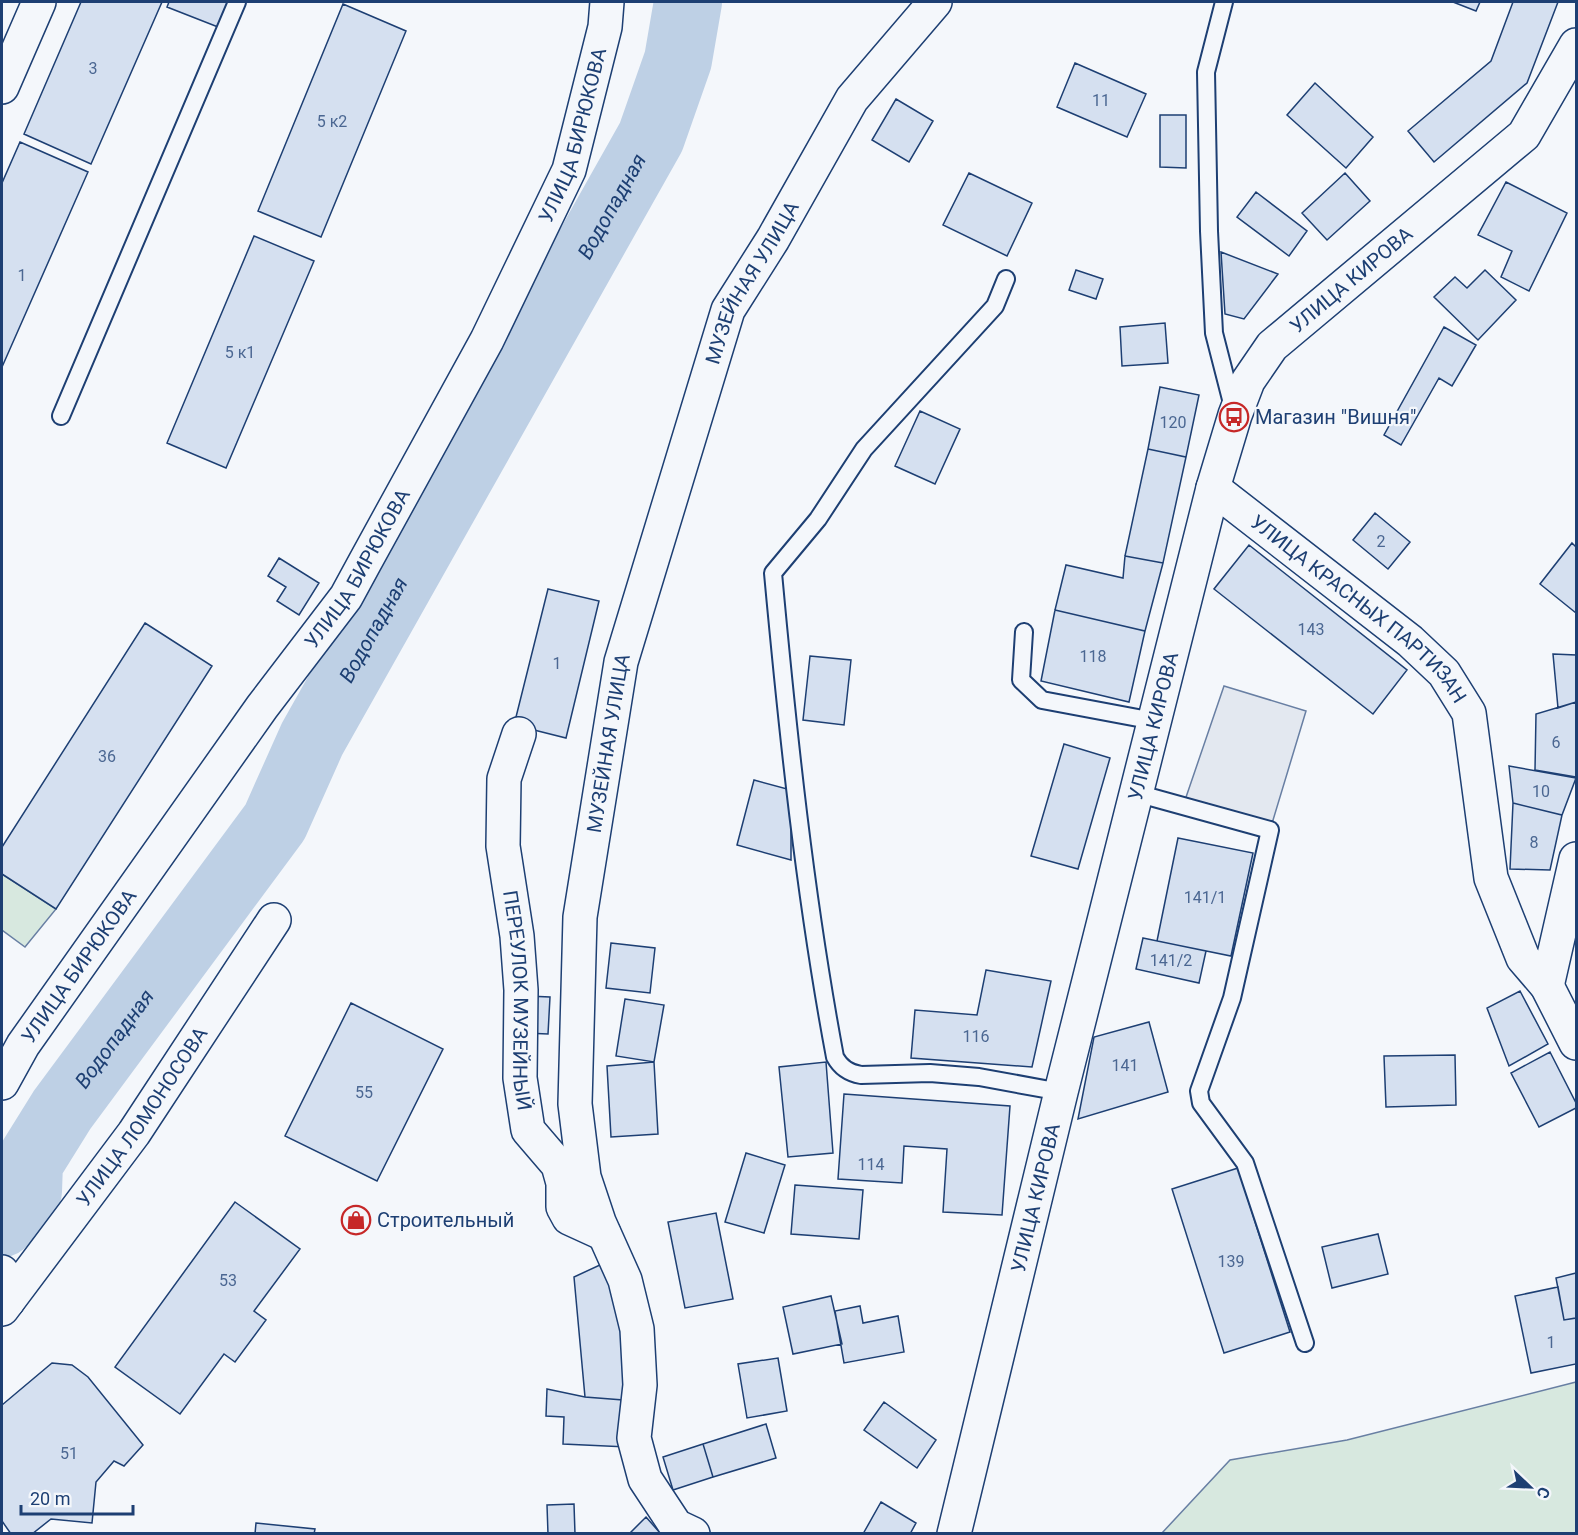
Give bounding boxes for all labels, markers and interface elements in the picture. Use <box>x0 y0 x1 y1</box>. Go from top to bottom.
street label: УЛИЦА БИРЮКОВА <box>533 45 611 227</box>
house number: 3 <box>89 59 98 78</box>
house number: 11 <box>1092 91 1110 110</box>
house number: 5 к2 <box>317 112 347 131</box>
water label: Водопадная <box>573 150 651 263</box>
street label: МУЗЕЙНАЯ УЛИЦА <box>700 197 804 367</box>
street label: УЛИЦА КИРОВА <box>1285 222 1417 338</box>
house number: 1 <box>18 266 27 285</box>
house number: 5 к1 <box>225 343 255 362</box>
bus stop icon: Магазин "Вишня" <box>1218 401 1250 433</box>
place label: Магазин "Вишня" <box>1255 405 1416 429</box>
house number: 120 <box>1160 413 1186 432</box>
street label: УЛИЦА БИРЮКОВА <box>299 485 415 653</box>
street label: УЛИЦА КРАСНЫХ ПАРТИЗАН <box>1246 510 1472 707</box>
house number: 2 <box>1377 532 1386 551</box>
water label: Водопадная <box>334 573 413 687</box>
house number: 143 <box>1298 620 1324 639</box>
house number: 118 <box>1080 647 1106 666</box>
street label: УЛИЦА КИРОВА <box>1123 649 1183 803</box>
street label: МУЗЕЙНАЯ УЛИЦА <box>582 651 635 835</box>
house number: 1 <box>553 654 562 673</box>
house number: 6 <box>1552 733 1561 752</box>
house number: 36 <box>98 747 116 766</box>
house number: 10 <box>1532 782 1550 801</box>
house number: 8 <box>1530 833 1539 852</box>
street label: УЛИЦА БИРЮКОВА <box>16 885 141 1048</box>
house number: 141/1 <box>1184 888 1226 907</box>
street label: ПЕРЕУЛОК МУЗЕЙНЫЙ <box>498 889 537 1112</box>
house number: 141/2 <box>1150 951 1192 970</box>
water label: Водопадная <box>70 985 159 1093</box>
street label: УЛИЦА ЛОМОНОСОВА <box>71 1022 212 1211</box>
house number: 116 <box>963 1027 989 1046</box>
house number: 141 <box>1112 1056 1138 1075</box>
house number: 55 <box>355 1083 373 1102</box>
street label: УЛИЦА КИРОВА <box>1006 1121 1065 1275</box>
house number: 114 <box>858 1155 884 1174</box>
shop icon: Строительный <box>340 1204 372 1236</box>
place label: Строительный <box>377 1208 514 1232</box>
house number: 139 <box>1218 1252 1244 1271</box>
house number: 53 <box>219 1271 237 1290</box>
house number: 1 <box>1547 1333 1556 1352</box>
house number: 51 <box>60 1444 78 1463</box>
north arrow <box>1500 1457 1560 1517</box>
scale bar <box>21 1478 134 1516</box>
text: С <box>1533 1484 1554 1501</box>
text: 20 m <box>30 1488 70 1509</box>

